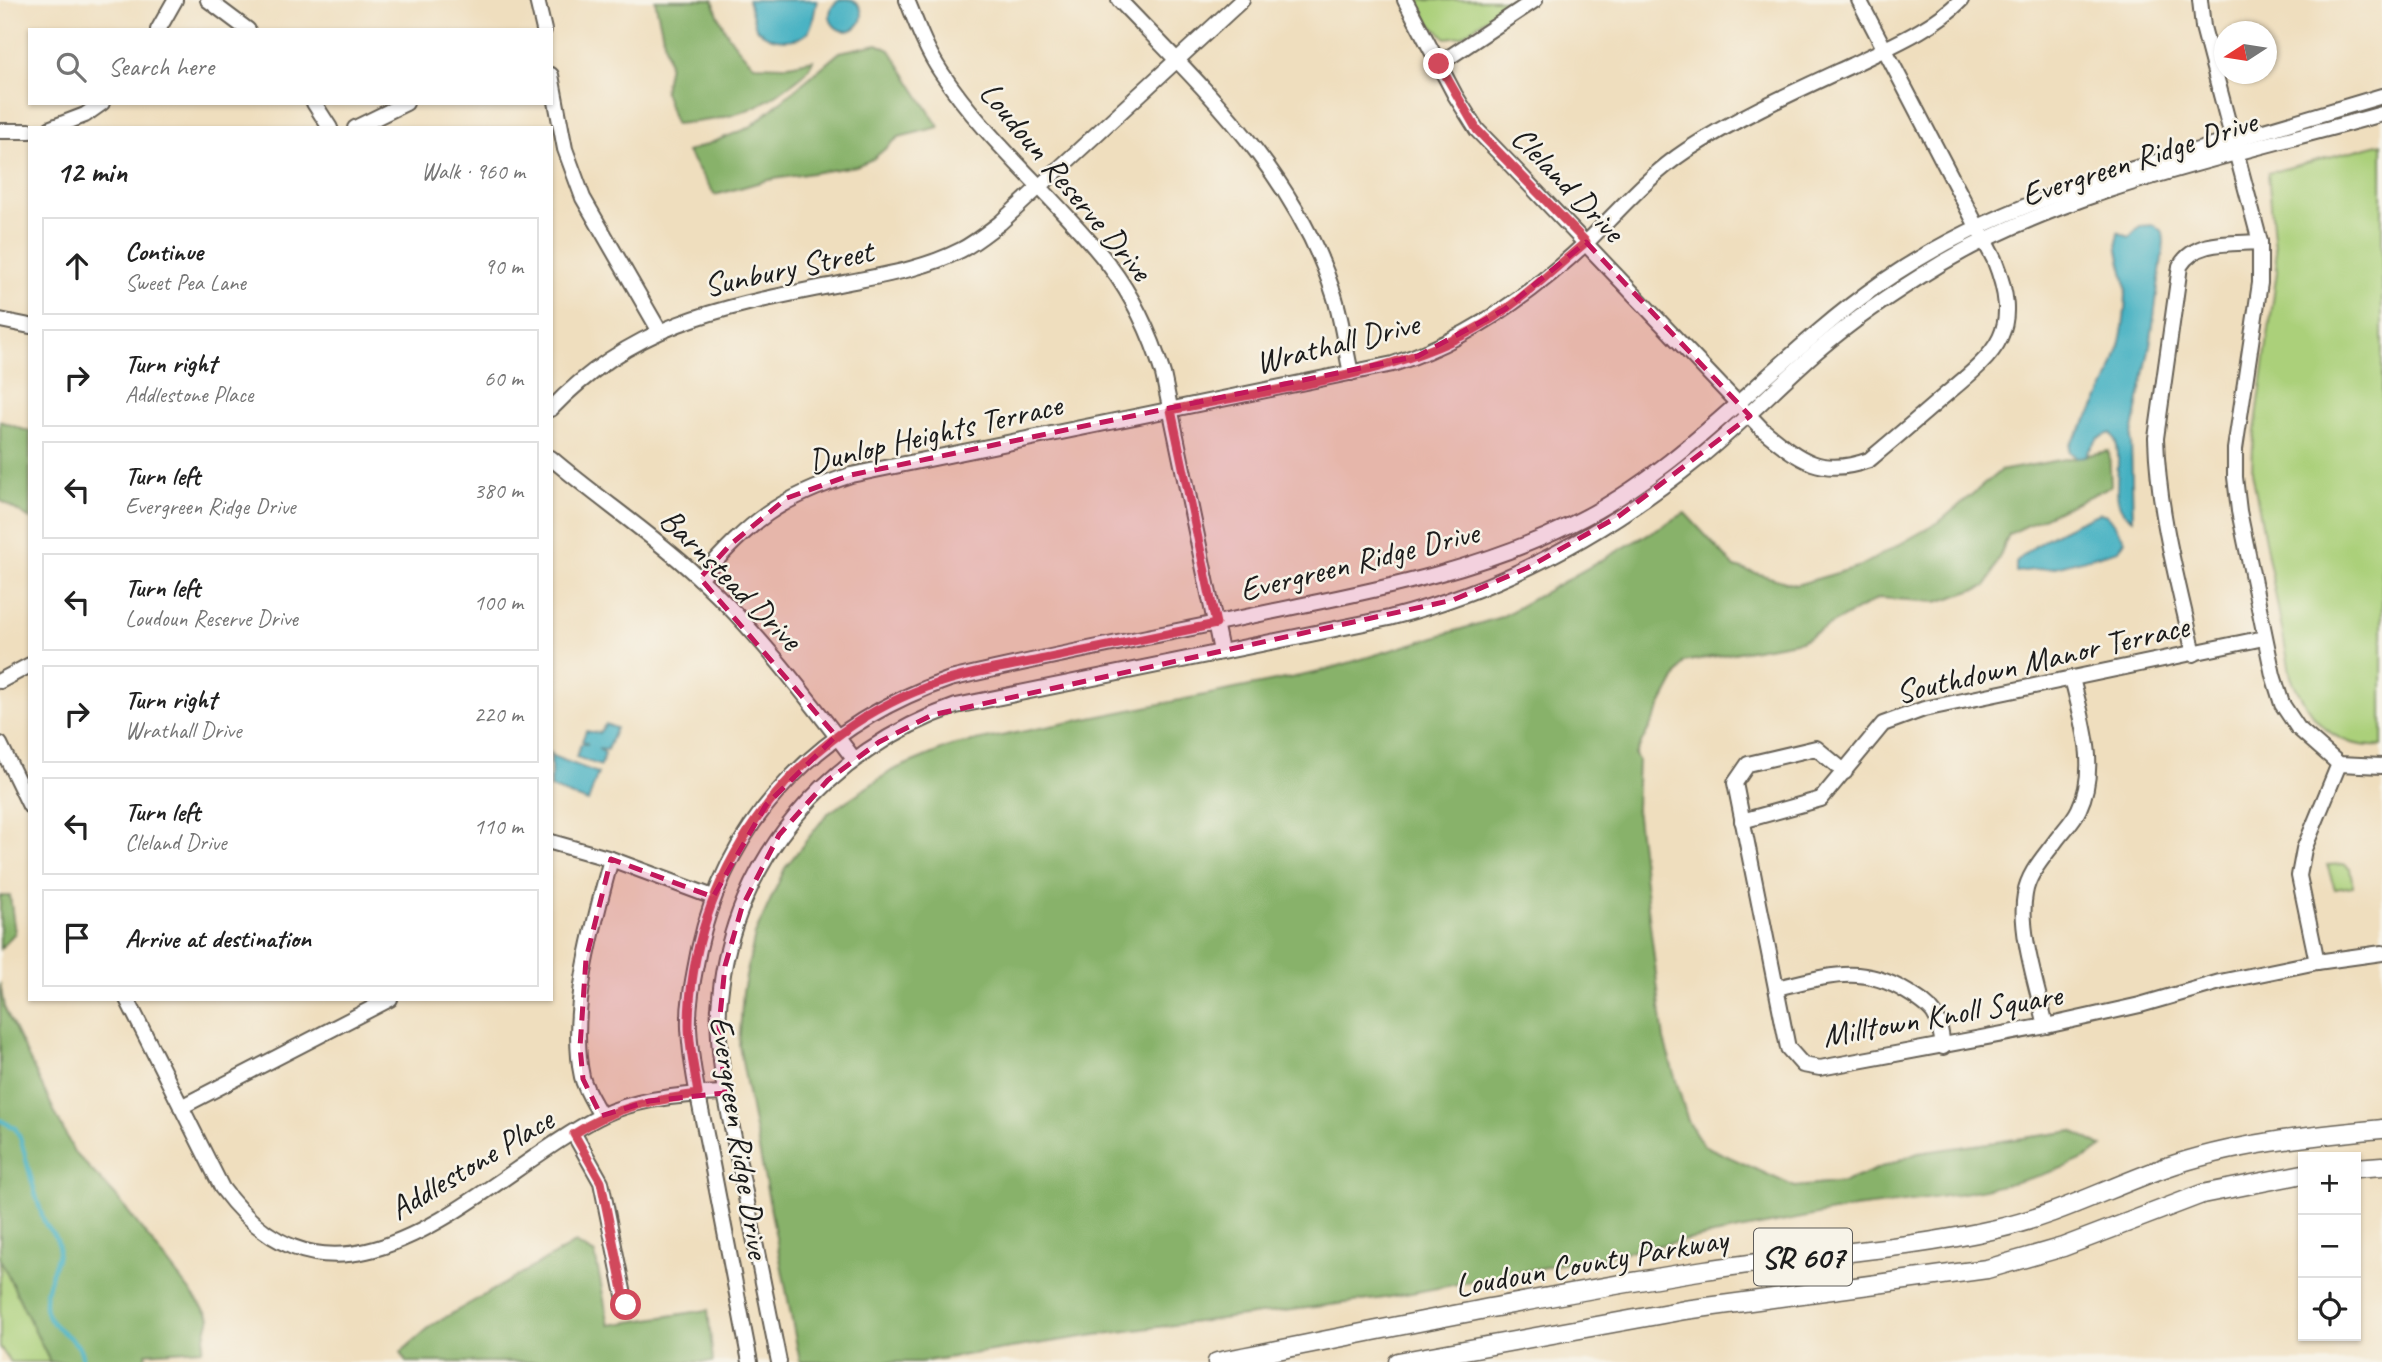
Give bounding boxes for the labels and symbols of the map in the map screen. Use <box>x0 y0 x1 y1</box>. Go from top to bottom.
north arrow <box>2214 21 2277 84</box>
route end <box>1423 48 1454 79</box>
street label: Loudoun Reserve Drive <box>970 73 1163 291</box>
street label: Evergreen Ridge Drive <box>2016 100 2264 216</box>
street label: Cleland Drive <box>1502 117 1635 253</box>
street label: Sunbury Street <box>700 229 879 306</box>
street label: Wrathall Drive <box>1251 302 1425 384</box>
street label: Dunlop Heights Terrace <box>804 383 1068 483</box>
street label: Barnstead Drive <box>651 499 813 661</box>
street label: Evergreen Ridge Drive <box>1235 510 1485 611</box>
street label: Southdown Manor Terrace <box>1891 604 2195 713</box>
street label: Milltown Knoll Square <box>1819 973 2067 1057</box>
street label: Evergreen Ridge Drive <box>700 1013 780 1263</box>
street label: Addlestone Place <box>381 1097 563 1229</box>
street label: Loudoun County Parkway <box>1451 1217 1733 1307</box>
road number: SR 607 <box>1754 1228 1852 1286</box>
route start <box>610 1289 641 1320</box>

